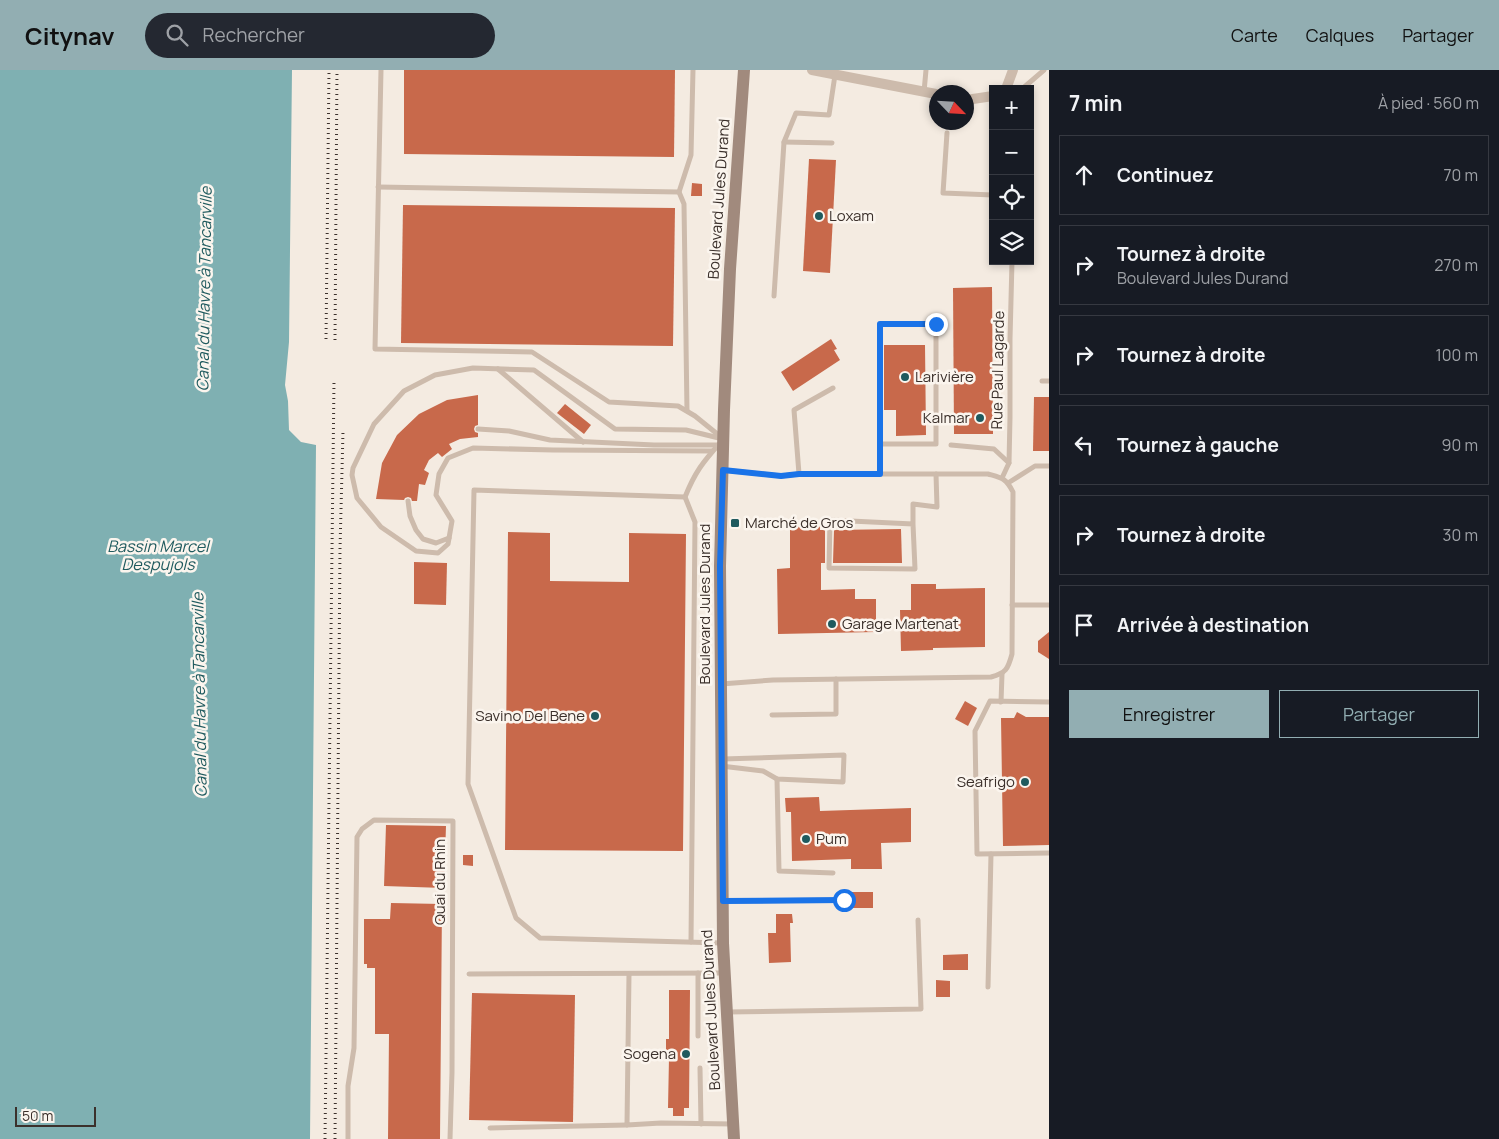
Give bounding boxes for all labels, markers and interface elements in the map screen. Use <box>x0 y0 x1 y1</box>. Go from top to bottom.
search box <box>145 13 495 58</box>
text: Citynav <box>25 19 115 52</box>
icon: search <box>163 21 191 49</box>
text: Rechercher <box>203 22 305 48</box>
text: Carte <box>1231 23 1278 47</box>
text: Calques <box>1306 23 1374 47</box>
text: Partager <box>1402 23 1474 47</box>
north arrow <box>929 85 974 130</box>
map controls <box>989 85 1034 265</box>
button: + <box>989 85 1034 130</box>
text: 7 min <box>1069 89 1122 117</box>
text: À pied · 560 m <box>1378 92 1479 114</box>
street label: Boulevard Jules Durand <box>702 118 735 280</box>
button: − <box>989 130 1034 175</box>
icon: ahead <box>1070 161 1098 189</box>
text: Continuez <box>1117 162 1214 188</box>
text: 70 m <box>1443 164 1478 186</box>
button: locate <box>989 175 1034 220</box>
water label: Canal du Havre à Tancarville <box>191 185 217 392</box>
place label: Loxam <box>829 205 874 226</box>
marker: Loxam <box>813 210 825 222</box>
button: layers <box>989 220 1034 265</box>
text: Tournez à droite <box>1117 241 1265 267</box>
icon: right <box>1070 251 1098 279</box>
text: 270 m <box>1434 254 1478 276</box>
text: Boulevard Jules Durand <box>1117 267 1289 289</box>
street label: Rue Paul Lagarde <box>986 310 1009 430</box>
route end <box>925 313 948 336</box>
icon: right <box>1070 341 1098 369</box>
text: Tournez à droite <box>1117 342 1265 368</box>
text: 100 m <box>1435 344 1478 366</box>
place label: Larivière <box>915 366 974 387</box>
marker: Larivière <box>899 371 911 383</box>
place label: Kalmar <box>923 407 971 428</box>
marker: Kalmar <box>974 412 986 424</box>
icon: left <box>1070 431 1098 459</box>
text: Tournez à gauche <box>1117 432 1279 458</box>
text: 90 m <box>1442 434 1478 456</box>
place label: Marché de Gros <box>745 512 853 533</box>
marker: Marché de Gros <box>729 517 741 529</box>
icon: right <box>1070 521 1098 549</box>
text: Tournez à droite <box>1117 522 1265 548</box>
street label: Boulevard Jules Durand <box>694 524 715 684</box>
text: 30 m <box>1443 524 1478 546</box>
water label: Bassin Marcel Despujols <box>107 535 211 575</box>
water label: Canal du Havre à Tancarville <box>186 591 212 798</box>
icon: arrive <box>1070 611 1098 639</box>
text: Arrivée à destination <box>1117 612 1309 638</box>
place label: Garage Martenat <box>842 613 959 634</box>
marker: Garage Martenat <box>826 618 838 630</box>
button: Enregistrer <box>1069 690 1269 738</box>
button: Partager <box>1279 690 1479 738</box>
place label: Savino Del Bene <box>475 705 585 726</box>
marker: Savino Del Bene <box>589 710 601 722</box>
place label: Seafrigo <box>957 771 1015 792</box>
marker: Seafrigo <box>1019 776 1031 788</box>
place label: Pum <box>816 828 847 849</box>
marker: Pum <box>800 833 812 845</box>
street label: Quai du Rhin <box>429 839 450 925</box>
route start <box>833 889 856 912</box>
street label: Boulevard Jules Durand <box>696 929 725 1091</box>
place label: Sogena <box>623 1043 676 1064</box>
marker: Sogena <box>680 1048 692 1060</box>
scale bar <box>15 1104 96 1127</box>
text: 50 m <box>22 1106 53 1125</box>

